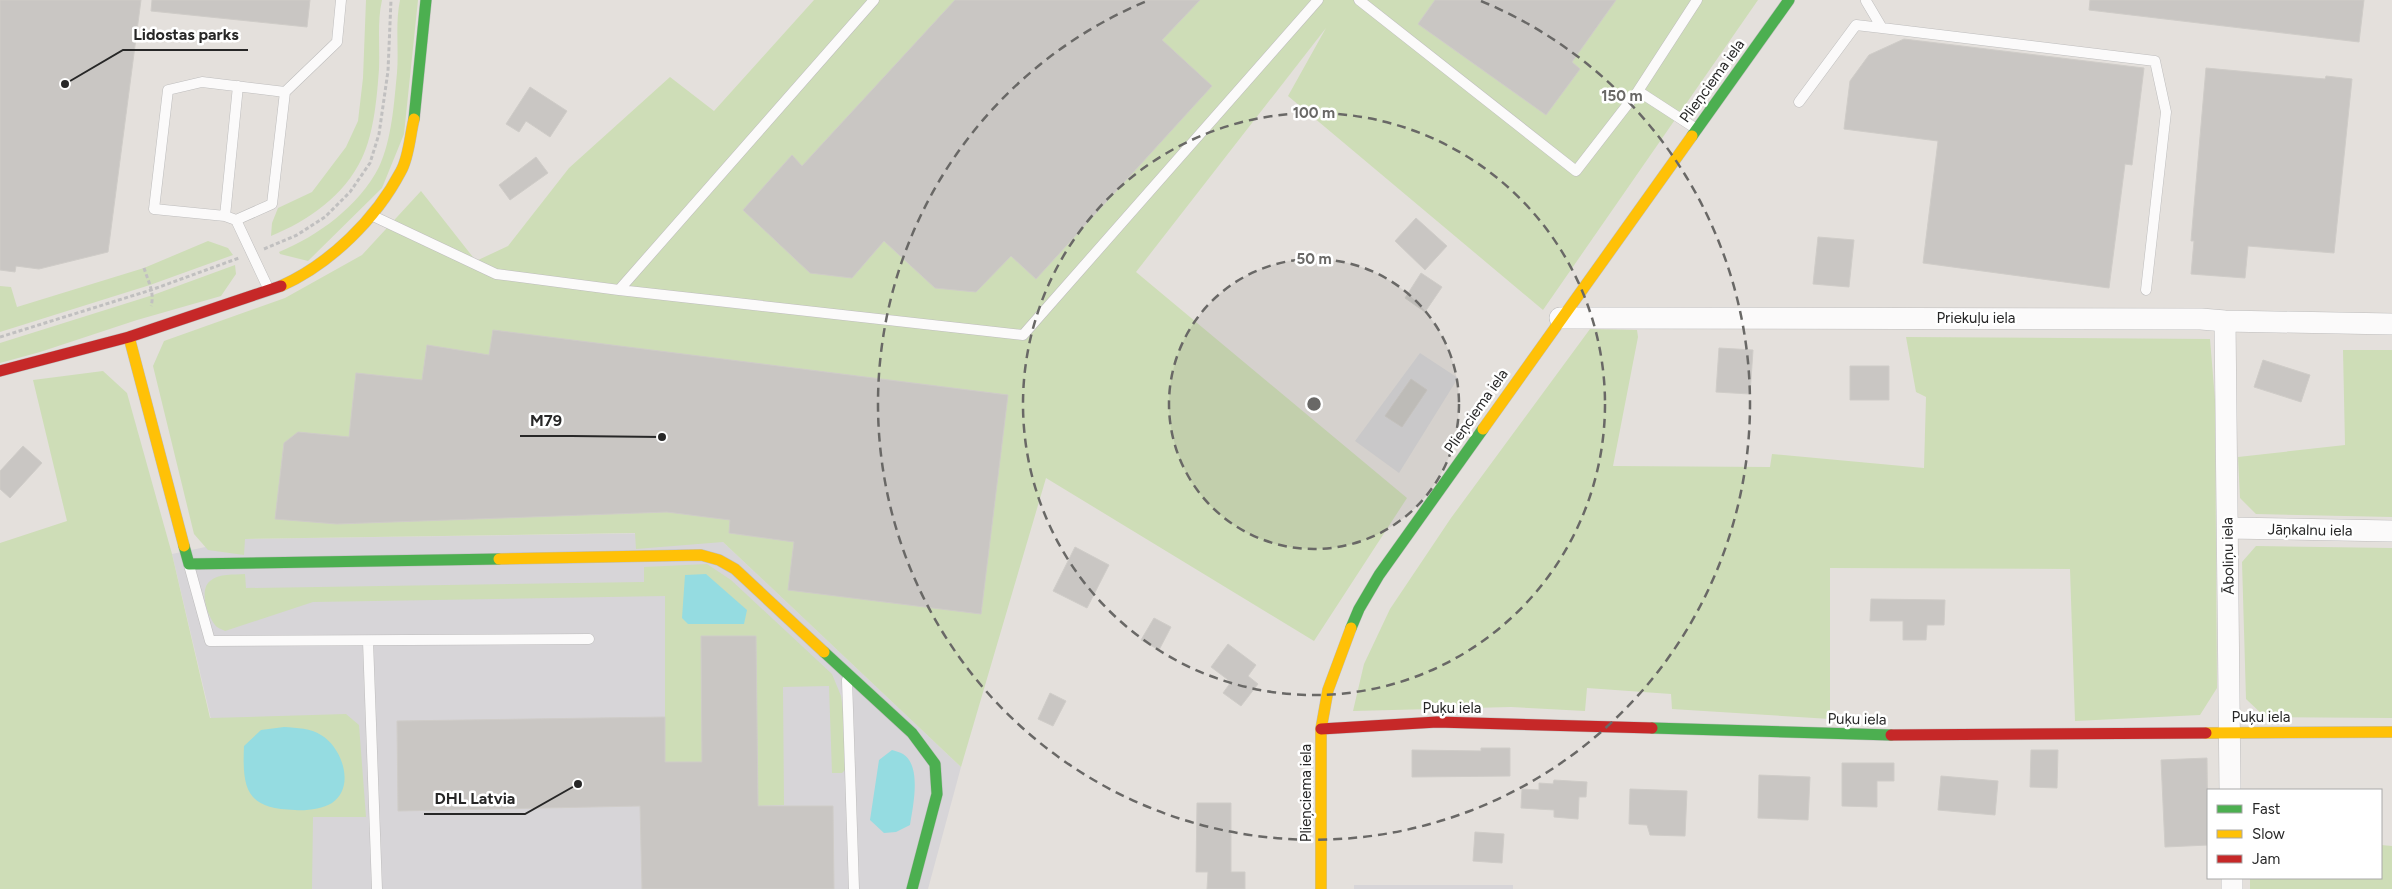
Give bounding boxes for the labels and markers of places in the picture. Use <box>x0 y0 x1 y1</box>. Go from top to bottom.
callout: Lidostas parks <box>123 19 248 50</box>
centre of rings <box>1305 395 1323 413</box>
callout: M79 <box>520 405 572 436</box>
callout: DHL Latvia <box>424 783 525 814</box>

